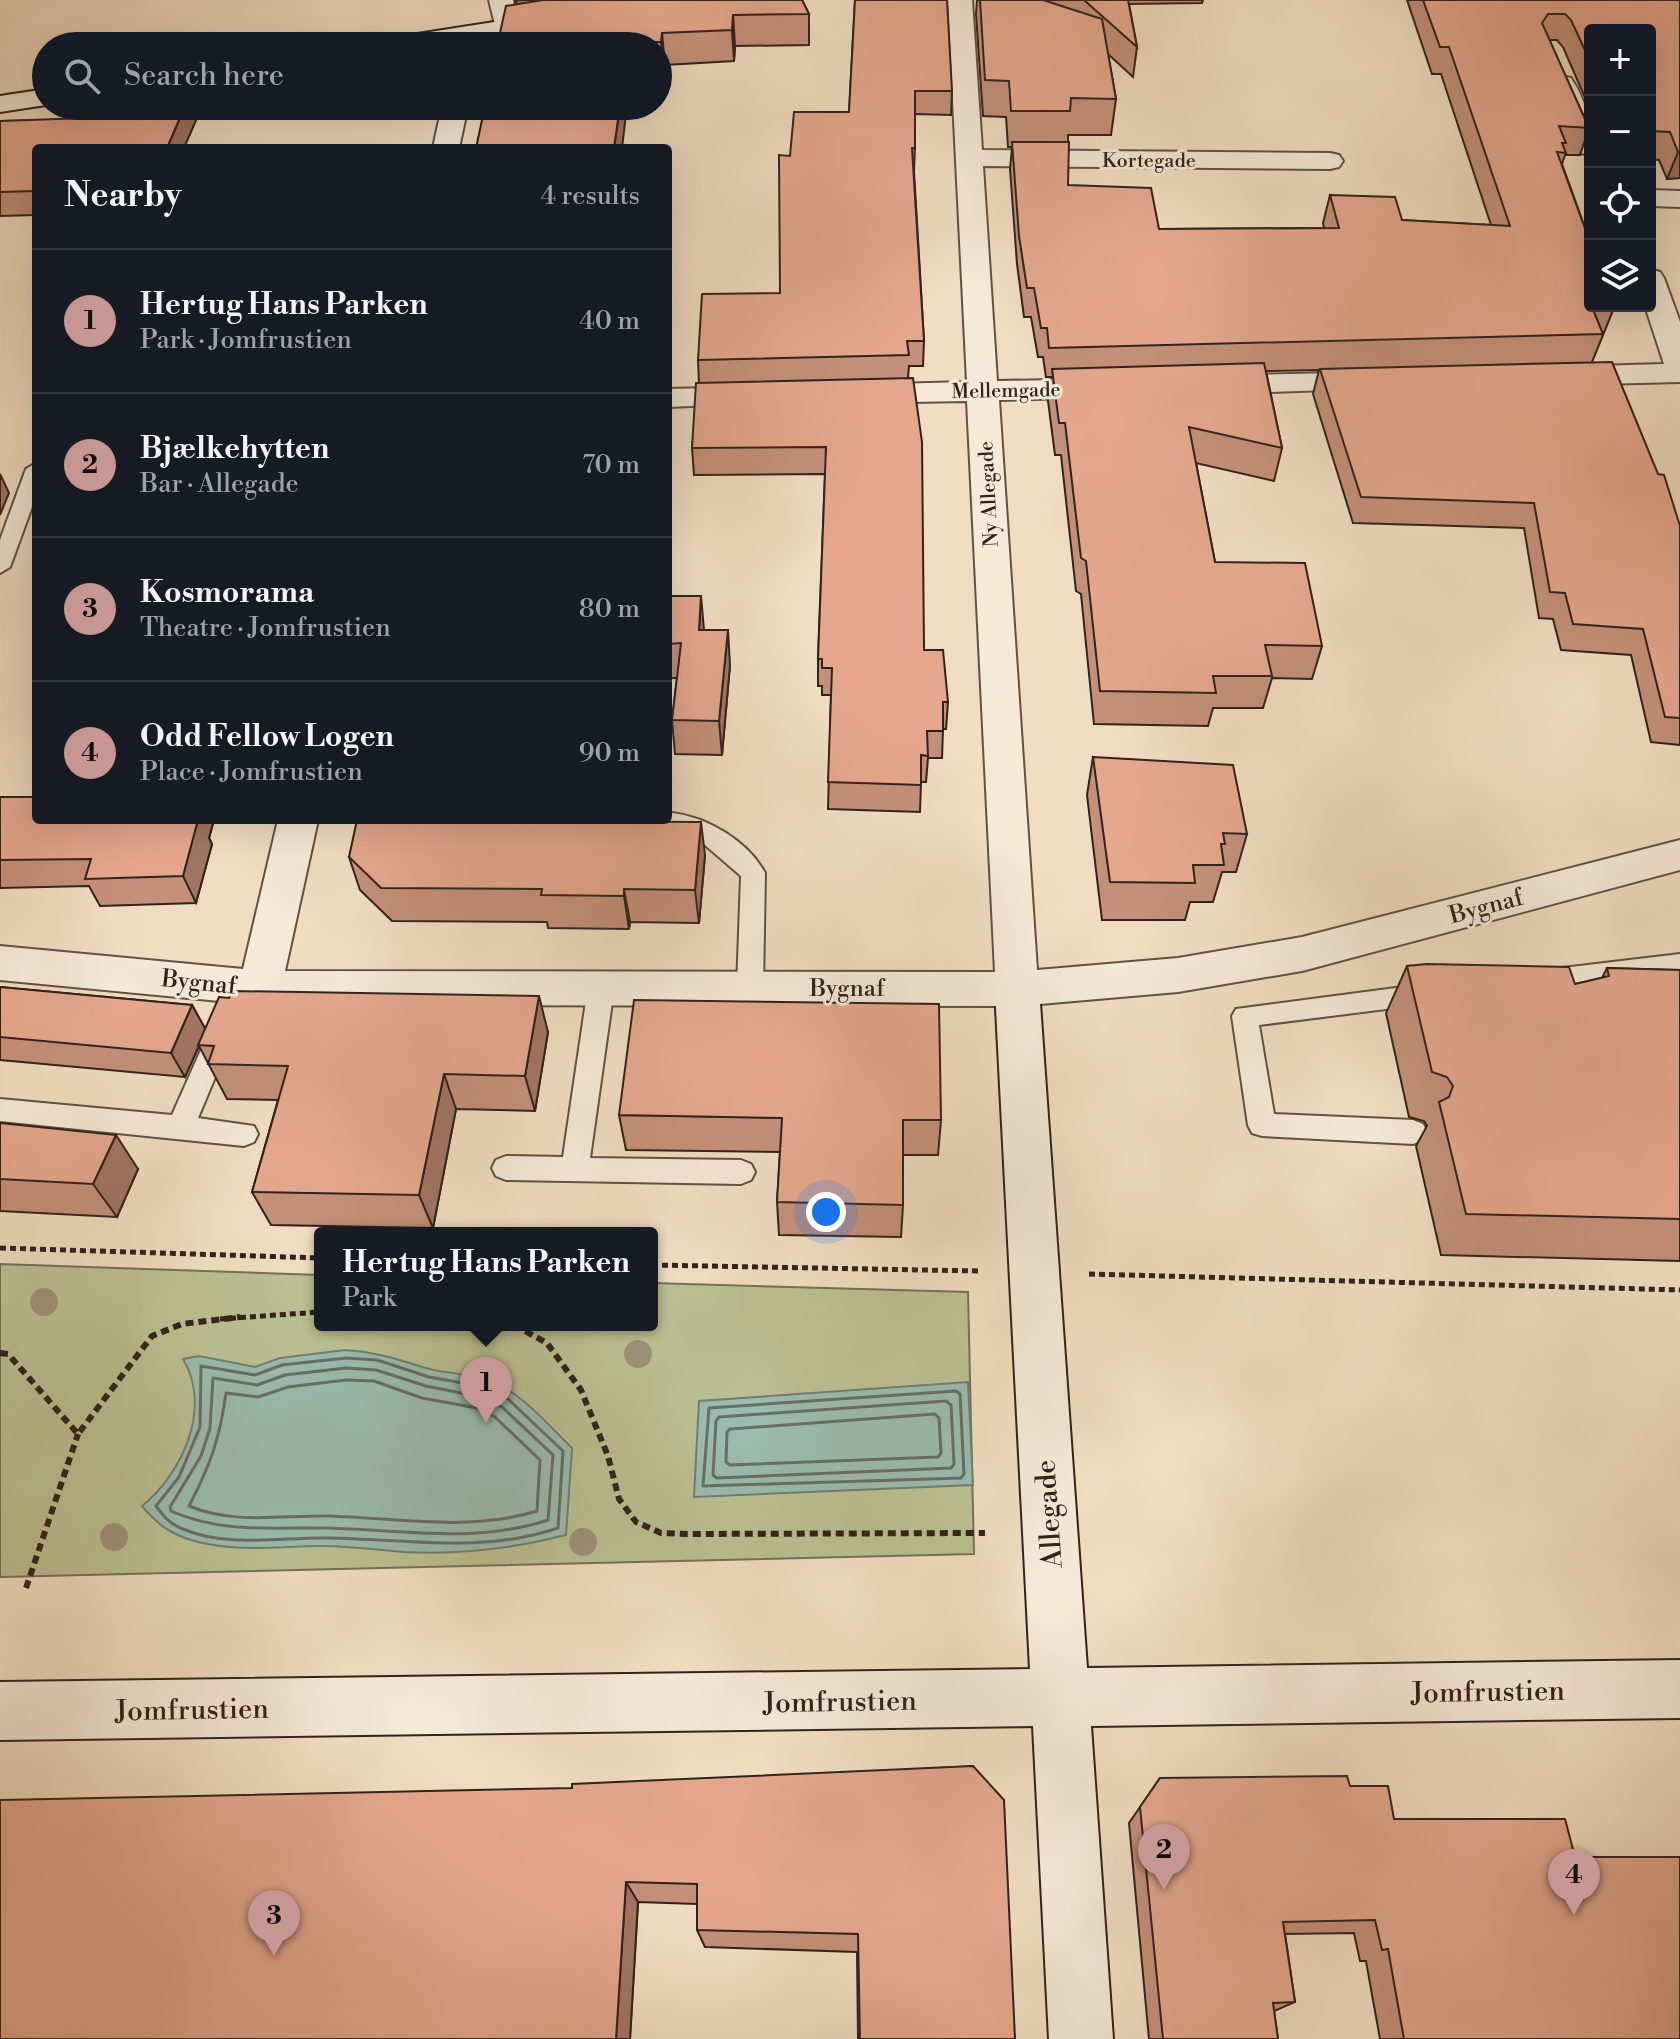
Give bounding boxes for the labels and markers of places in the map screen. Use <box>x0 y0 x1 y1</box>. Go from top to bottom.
pin: 1 <box>460 1357 512 1423</box>
pin: 2 <box>1138 1824 1190 1890</box>
pin: 4 <box>1548 1849 1600 1915</box>
pin: 3 <box>248 1890 300 1956</box>

